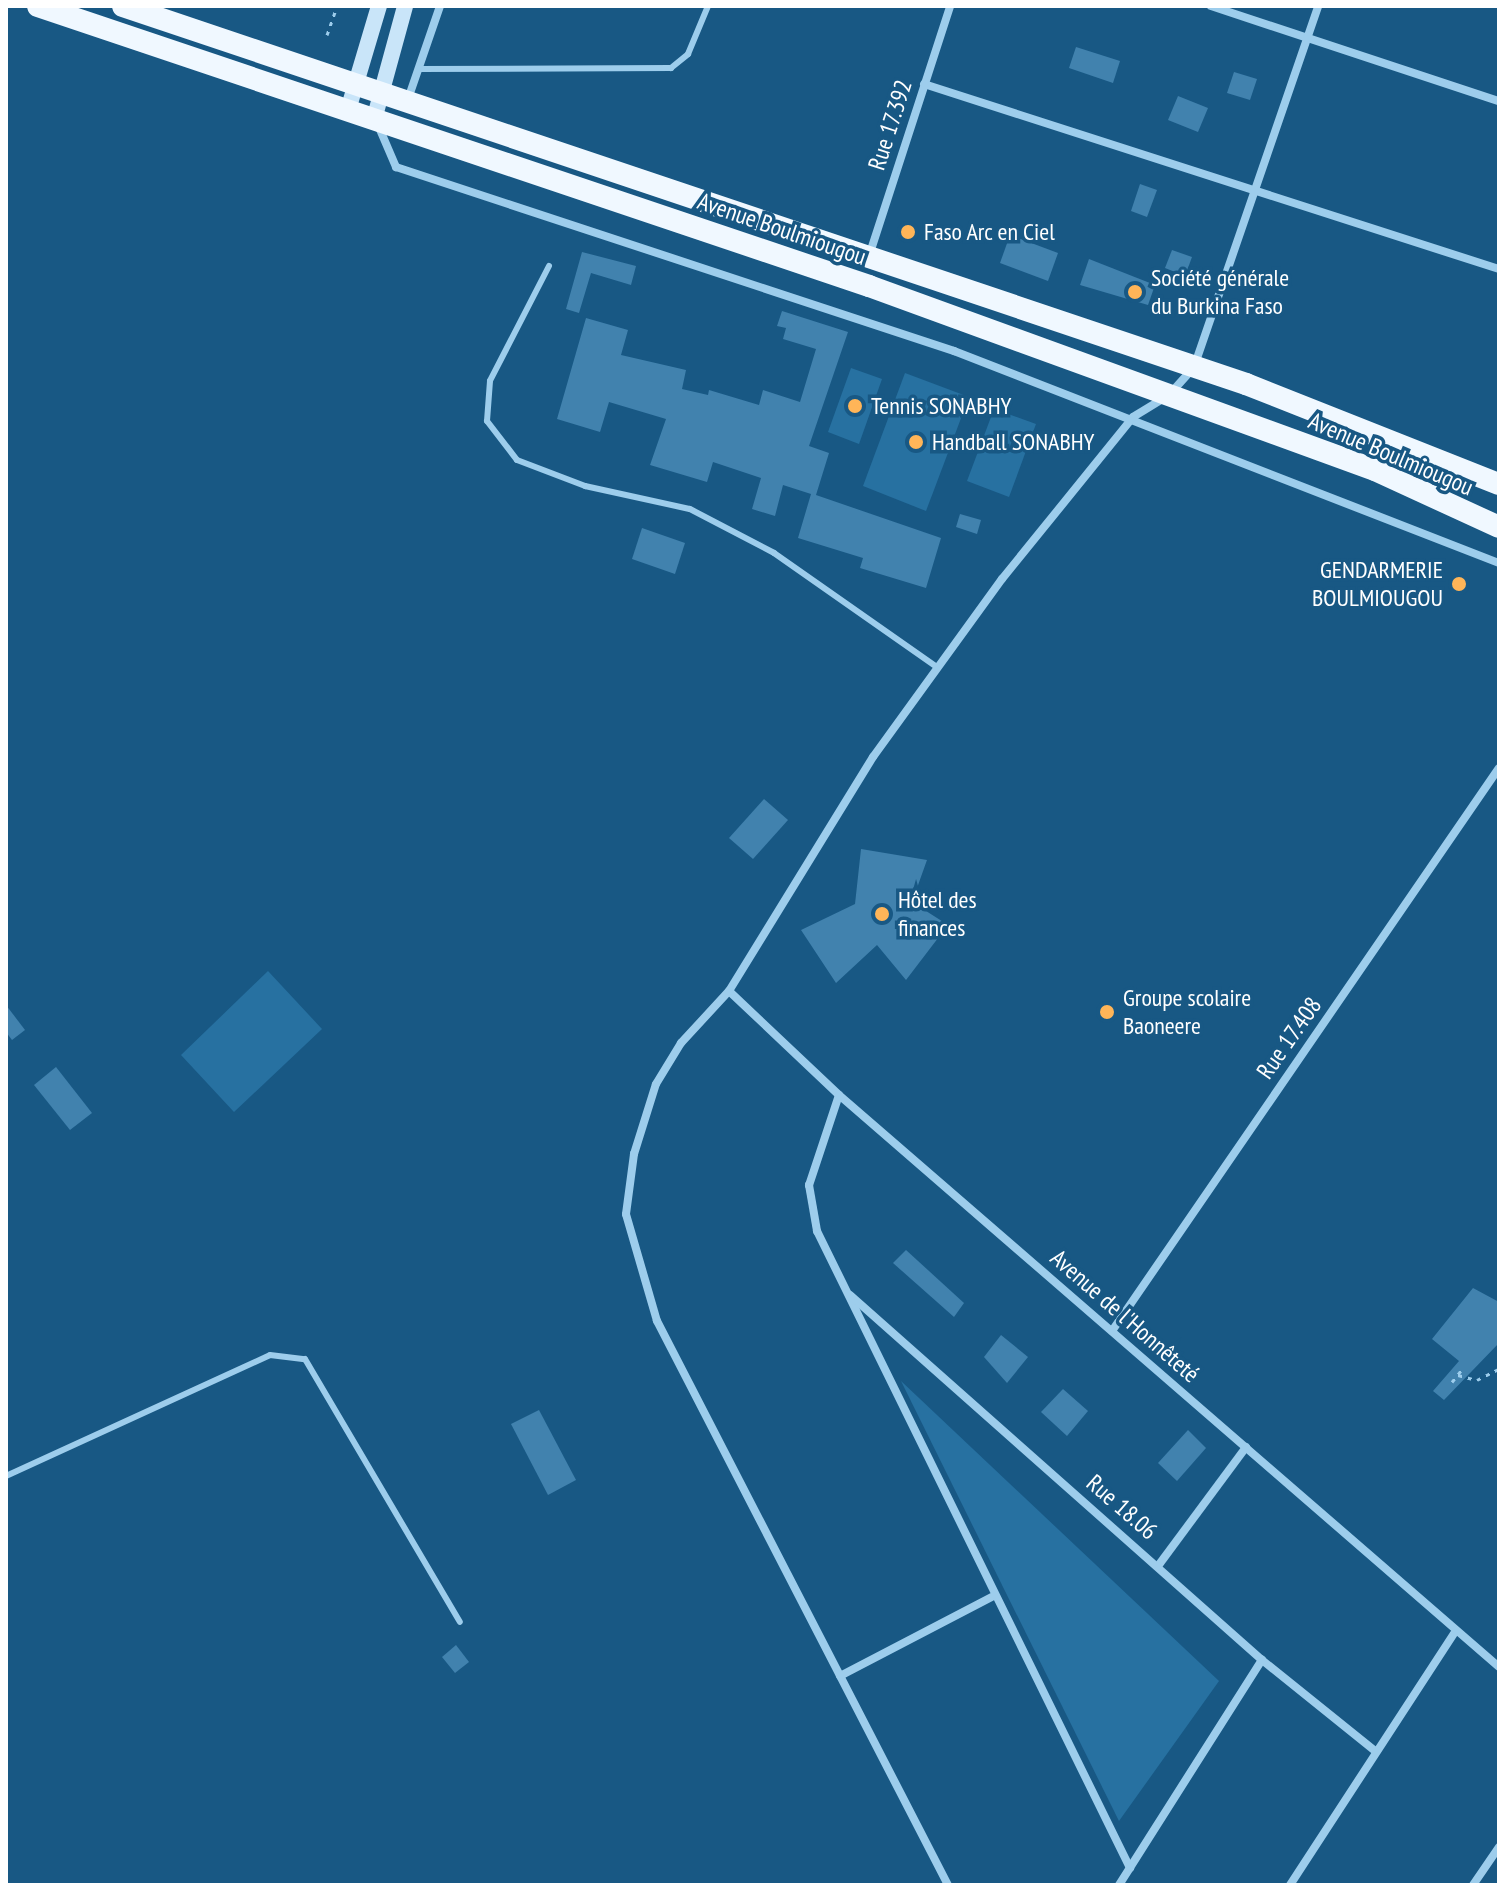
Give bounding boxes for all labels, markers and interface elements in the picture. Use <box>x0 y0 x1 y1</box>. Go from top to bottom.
street label: Rue 17.392 <box>862 76 918 174</box>
street label: Avenue Boulmiougou <box>694 187 870 271</box>
place label: Faso Arc en Ciel <box>924 218 1056 246</box>
marker: Faso Arc en Ciel <box>899 223 917 241</box>
place label: Société générale du Burkina Faso <box>1151 264 1289 320</box>
marker: Société générale du Burkina Faso <box>1126 283 1144 301</box>
place label: Tennis SONABHY <box>871 392 1011 420</box>
marker: Tennis SONABHY <box>846 397 864 415</box>
street label: Avenue Boulmiougou <box>1304 406 1478 502</box>
place label: Handball SONABHY <box>932 428 1094 456</box>
marker: Handball SONABHY <box>907 433 925 451</box>
place label: GENDARMERIE BOULMIOUGOU <box>1312 556 1443 612</box>
marker: GENDARMERIE BOULMIOUGOU <box>1450 575 1468 593</box>
place label: Hôtel des finances <box>898 886 977 942</box>
marker: Hôtel des finances <box>873 905 891 923</box>
place label: Groupe scolaire Baoneere <box>1123 984 1251 1040</box>
street label: Rue 17.408 <box>1251 992 1327 1084</box>
marker: Groupe scolaire Baoneere <box>1098 1003 1116 1021</box>
street label: Avenue de l'Honnêteté <box>1045 1243 1205 1389</box>
street label: Rue 18.06 <box>1081 1468 1163 1546</box>

